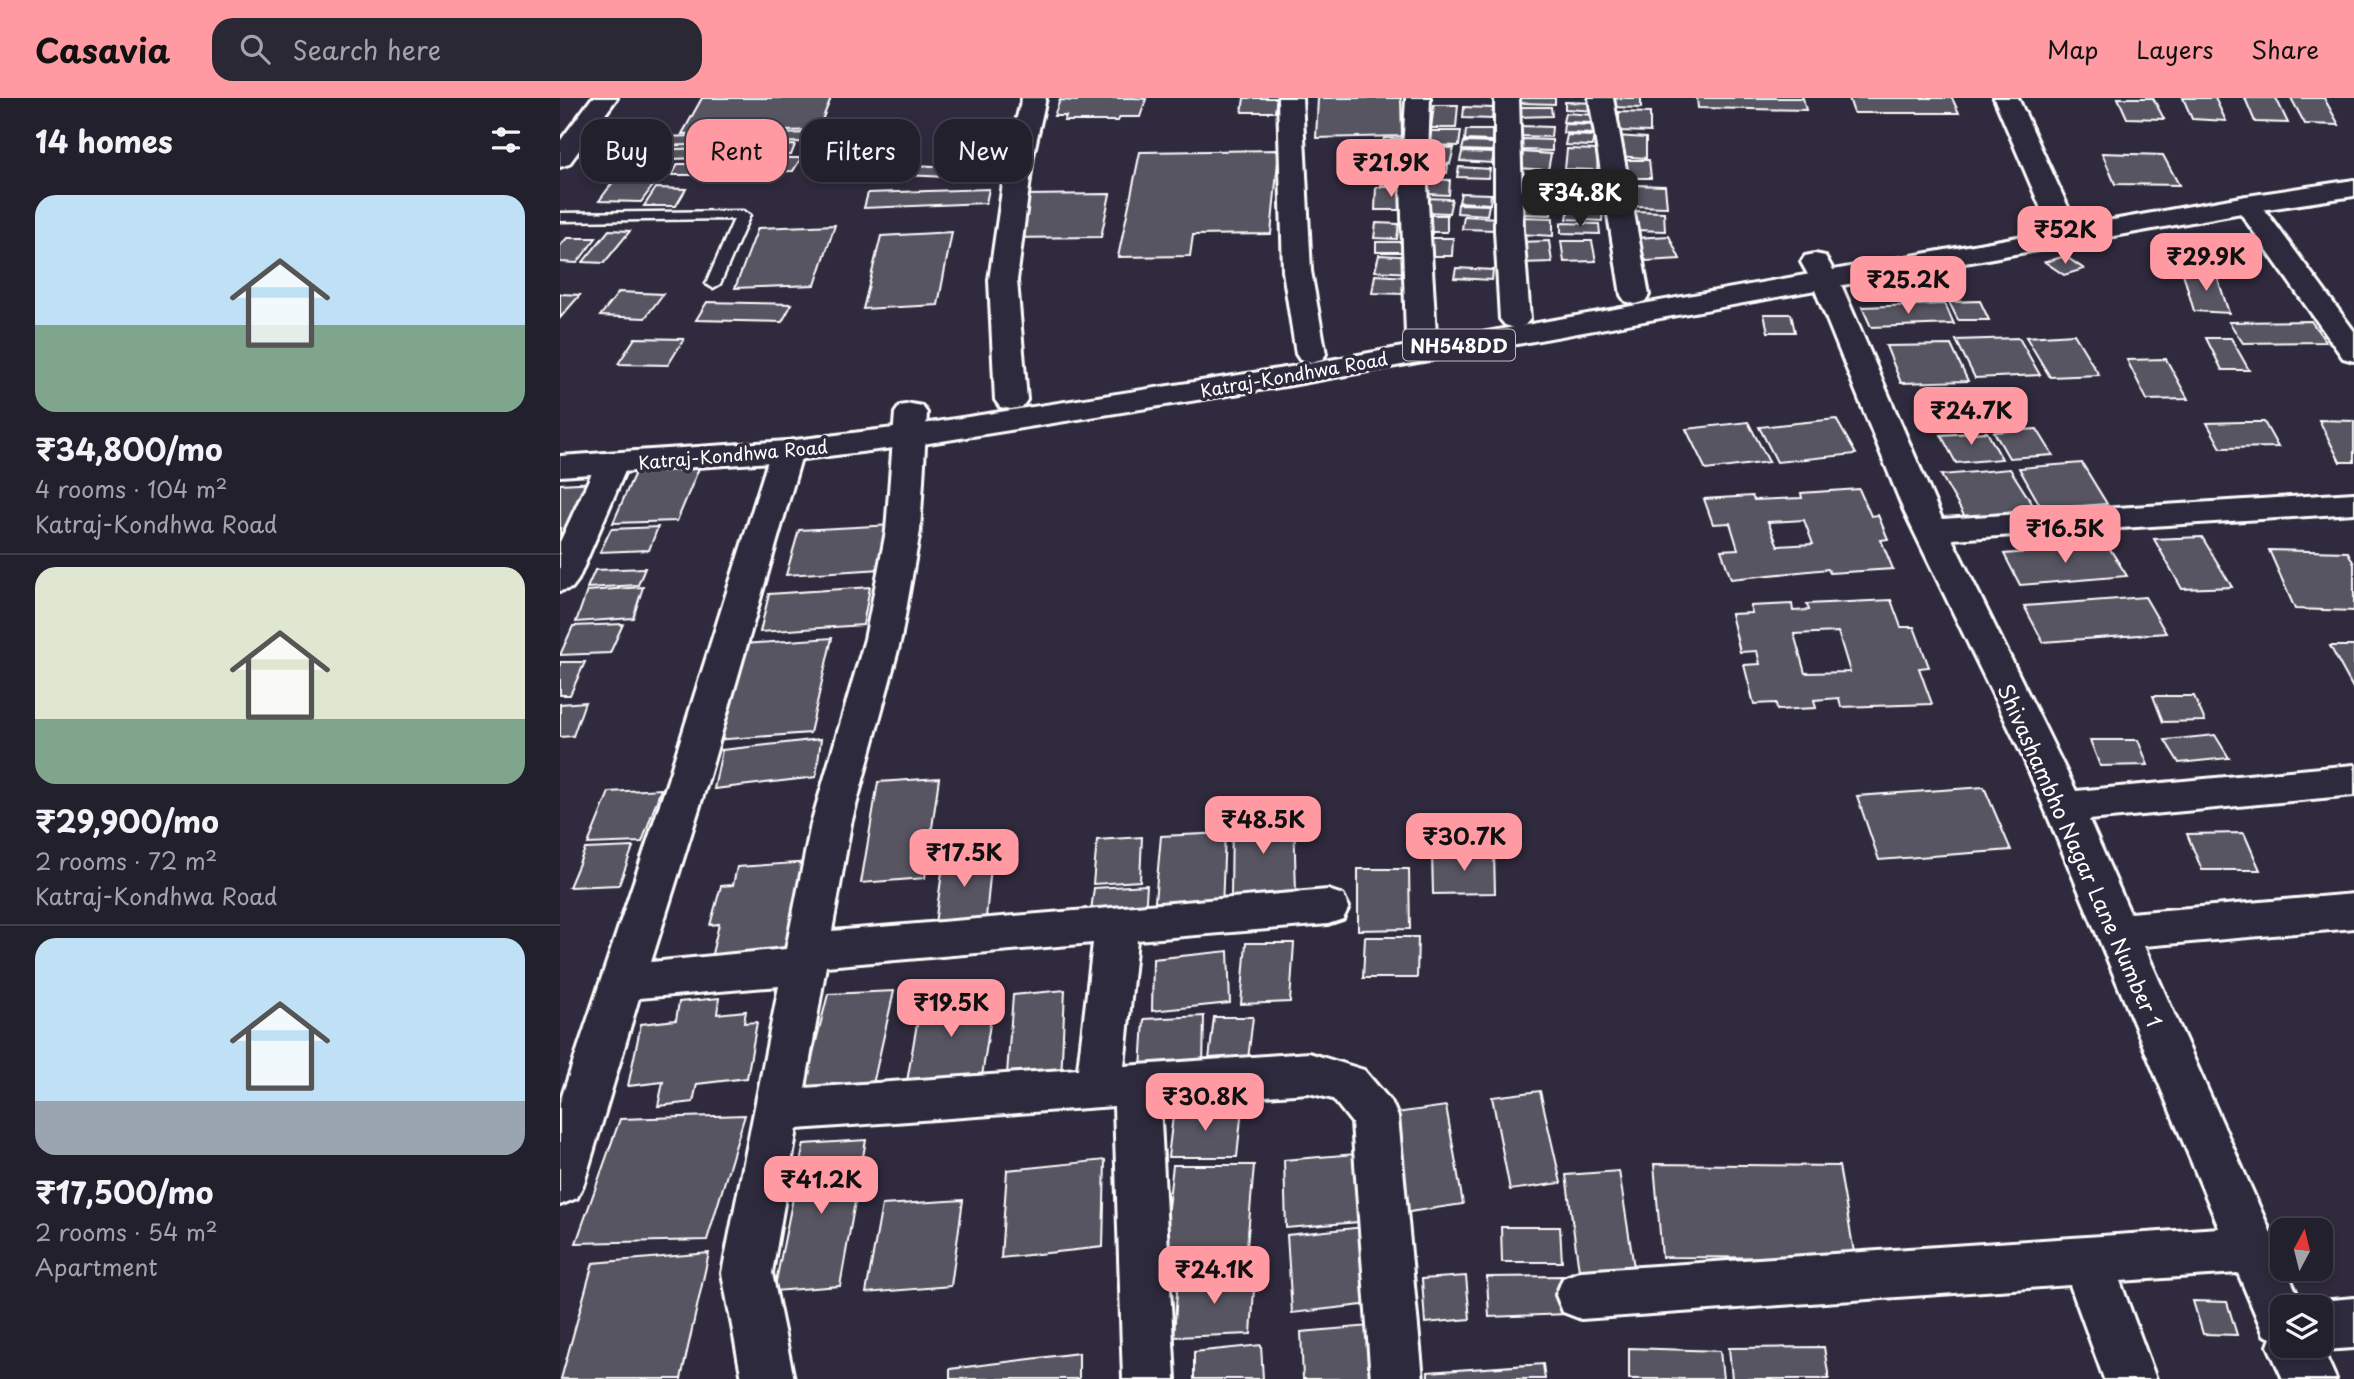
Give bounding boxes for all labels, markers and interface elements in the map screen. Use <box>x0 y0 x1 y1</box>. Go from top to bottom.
search box <box>212 18 702 81</box>
text: Casavia <box>35 24 170 74</box>
icon: search <box>236 30 274 68</box>
text: Search here <box>292 30 441 69</box>
text: Map <box>2047 31 2098 67</box>
text: Layers <box>2136 31 2213 67</box>
text: Share <box>2251 31 2319 67</box>
text: 14 homes <box>35 118 173 163</box>
chip: Buy <box>581 119 672 182</box>
chip: Rent <box>686 119 787 182</box>
chip: Filters <box>801 119 920 182</box>
chip: New <box>934 119 1032 182</box>
icon: filters <box>487 121 525 159</box>
pin: ₹21.9K <box>1334 140 1448 199</box>
text: ₹21.9K <box>1352 144 1430 179</box>
pin: ₹34.8K <box>1523 170 1637 229</box>
text: ₹34.8K <box>1538 174 1622 209</box>
pin: ₹52K <box>2024 206 2106 266</box>
text: ₹52K <box>2033 211 2097 246</box>
pin: ₹29.9K <box>2149 234 2263 293</box>
text: ₹29.9K <box>2166 238 2246 273</box>
icon: home <box>217 240 343 366</box>
pin: ₹25.2K <box>1851 256 1965 316</box>
text: ₹25.2K <box>1866 261 1950 296</box>
road number: NH548DD <box>1403 330 1515 360</box>
street label: Katraj-Kondhwa Road <box>1198 344 1390 404</box>
pin: ₹24.7K <box>1914 388 2028 447</box>
text: ₹24.7K <box>1930 392 2012 427</box>
text: ₹34,800/mo <box>35 426 223 471</box>
street label: Katraj-Kondhwa Road <box>637 432 829 476</box>
text: 4 rooms · 104 m² <box>35 471 228 506</box>
pin: ₹16.5K <box>2008 505 2122 565</box>
text: Katraj-Kondhwa Road <box>35 506 278 541</box>
text: ₹16.5K <box>2026 510 2104 545</box>
icon: home <box>217 612 343 738</box>
street label: Shivashambho Nagar Lane Number 1 <box>1990 678 2172 1032</box>
pin: ₹48.5K <box>1206 796 1320 856</box>
text: ₹29,900/mo <box>35 798 219 843</box>
text: ₹48.5K <box>1221 801 1305 836</box>
pin: ₹30.7K <box>1407 814 1521 873</box>
text: ₹30.7K <box>1422 818 1506 853</box>
pin: ₹17.5K <box>907 830 1021 889</box>
text: ₹17.5K <box>926 834 1002 869</box>
text: 2 rooms · 72 m² <box>35 843 217 878</box>
text: Katraj-Kondhwa Road <box>35 878 278 913</box>
pin: ₹19.5K <box>894 979 1008 1039</box>
icon: home <box>217 983 343 1109</box>
text: ₹19.5K <box>913 984 989 1019</box>
pin: ₹30.8K <box>1148 1074 1262 1133</box>
text: ₹30.8K <box>1162 1078 1248 1113</box>
pin: ₹41.2K <box>764 1156 878 1216</box>
text: ₹41.2K <box>780 1161 862 1196</box>
text: ₹17,500/mo <box>35 1169 213 1214</box>
text: 2 rooms · 54 m² <box>35 1214 218 1249</box>
north arrow <box>2270 1218 2333 1281</box>
map controls <box>2270 1218 2333 1358</box>
pin: ₹24.1K <box>1157 1246 1271 1306</box>
text: Apartment <box>35 1249 158 1284</box>
text: ₹24.1K <box>1175 1251 1253 1286</box>
button: layers <box>2270 1295 2333 1358</box>

